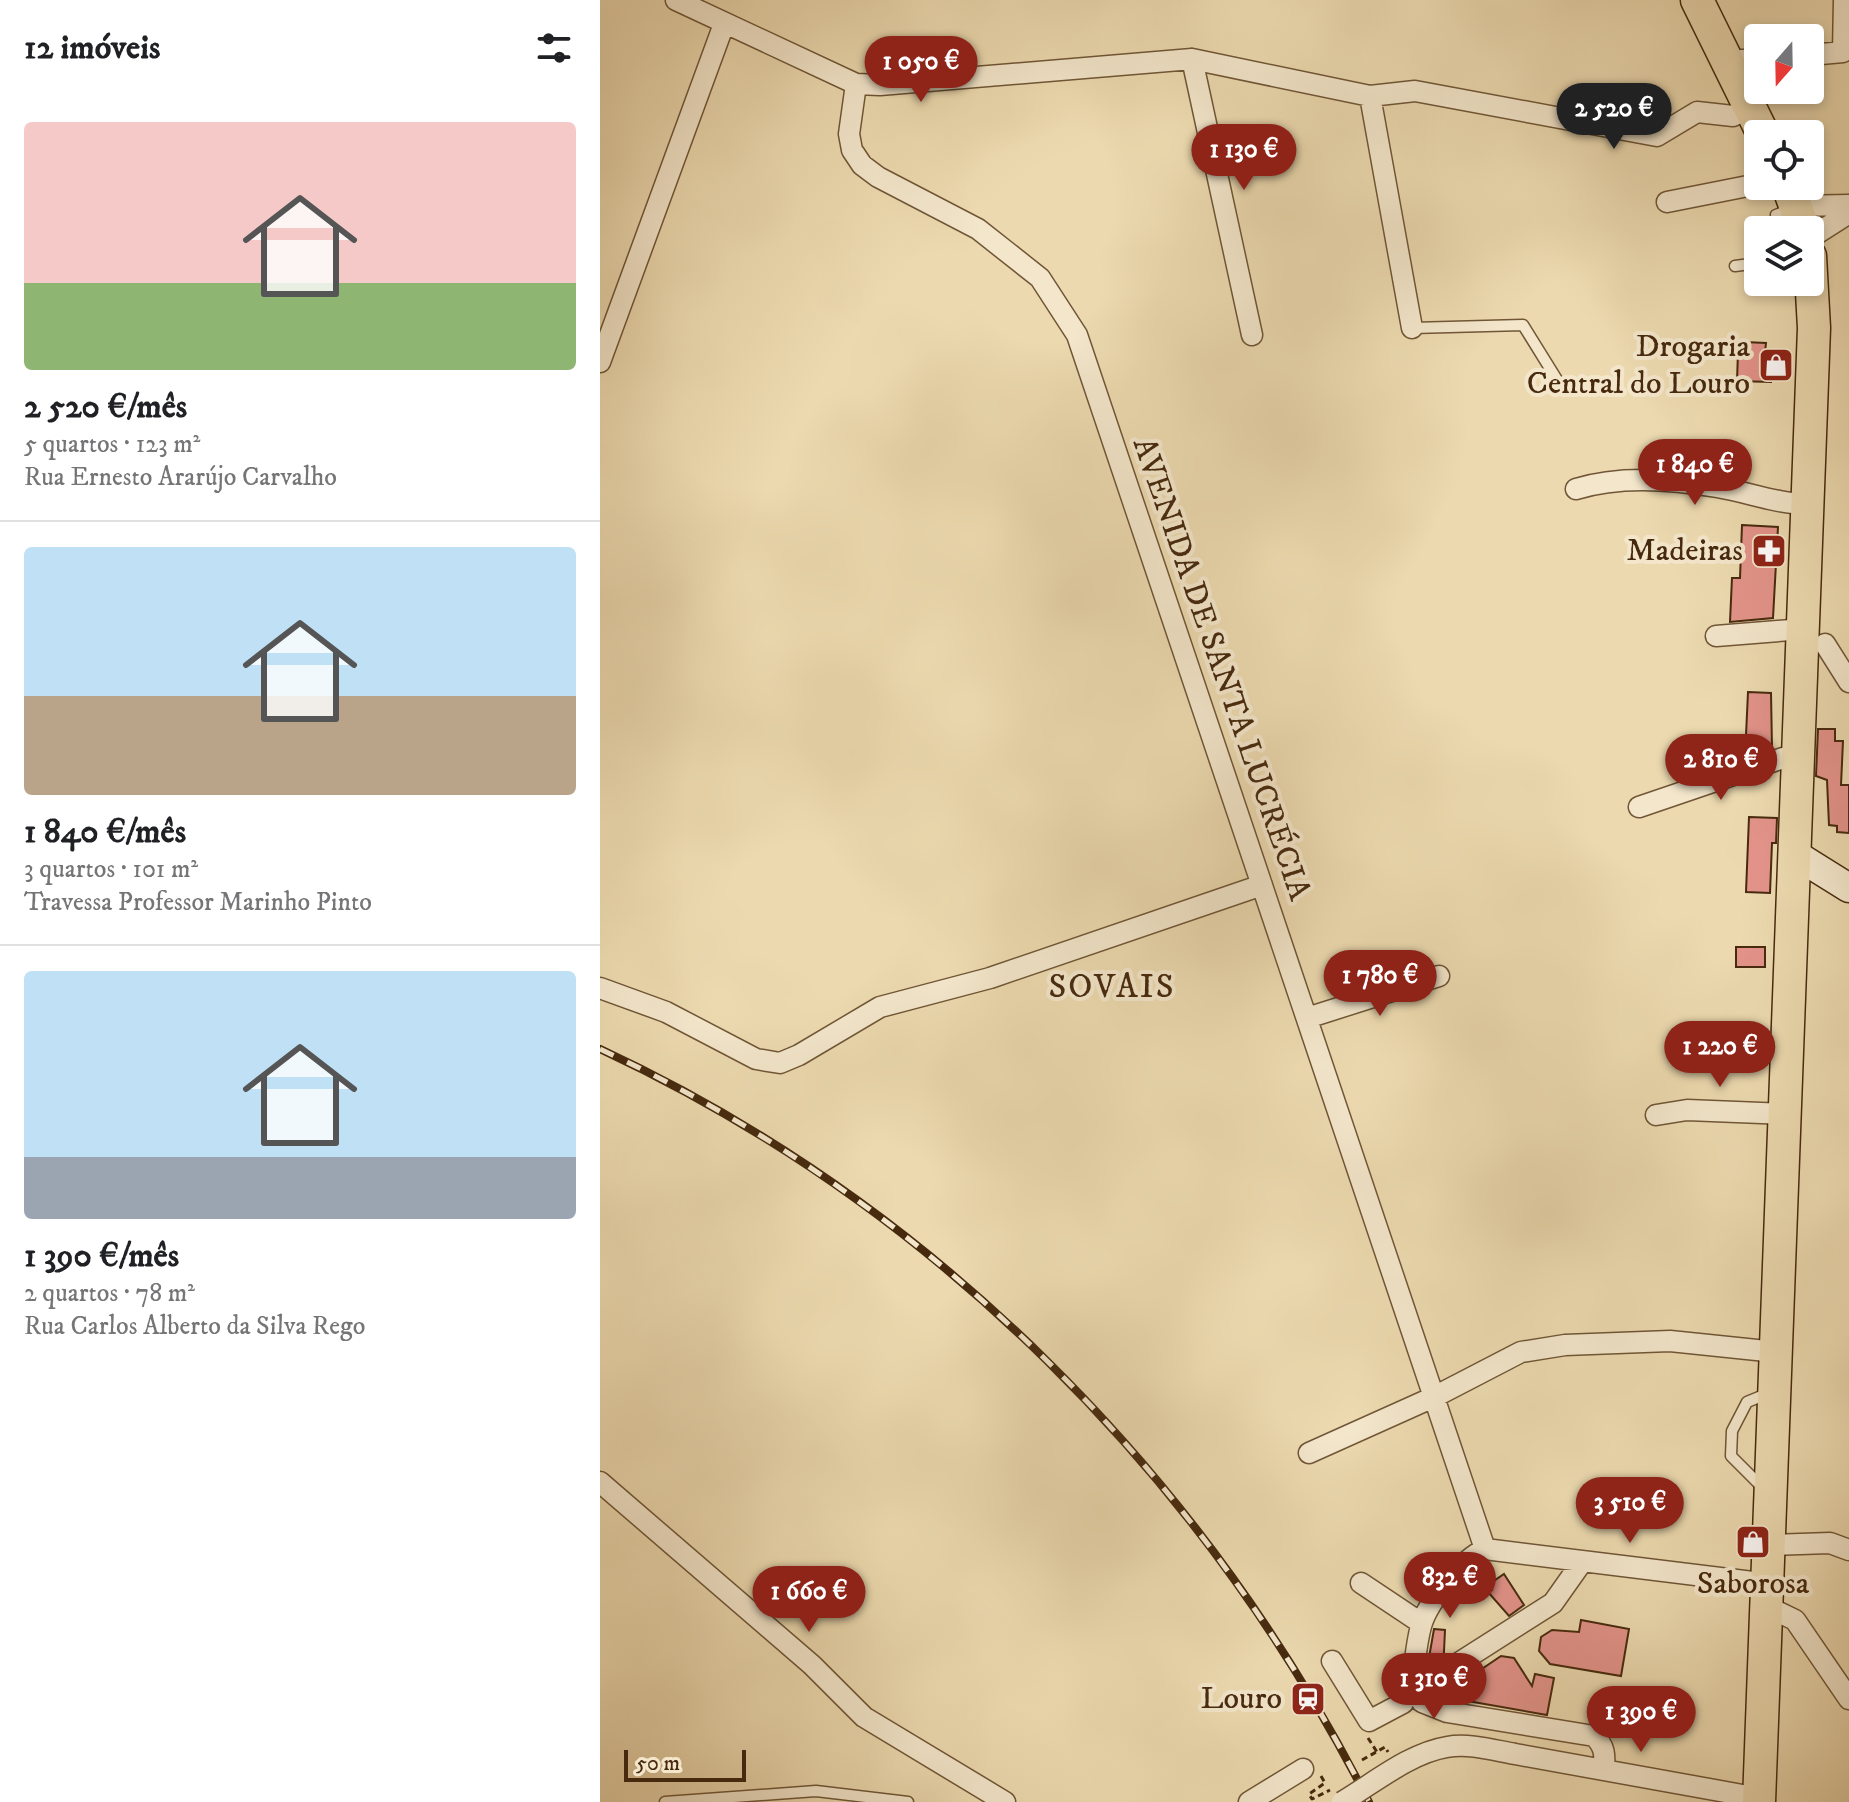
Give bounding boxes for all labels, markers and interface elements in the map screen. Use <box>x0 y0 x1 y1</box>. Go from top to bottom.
north arrow <box>1744 24 1824 104</box>
map controls <box>1744 24 1824 296</box>
icon: filters <box>532 26 576 70</box>
text: 12 imóveis <box>24 27 160 69</box>
pin: 1 050 € <box>847 36 995 104</box>
text: 1 050 € <box>883 45 959 78</box>
pin: 2 520 € <box>1540 83 1688 151</box>
text: 2 520 € <box>1575 92 1653 125</box>
button: locate <box>1744 120 1824 200</box>
pin: 1 130 € <box>1170 124 1318 192</box>
text: 1 130 € <box>1209 133 1279 166</box>
icon: home <box>228 174 372 318</box>
button: layers <box>1744 216 1824 296</box>
place label: Drogaria Central do Louro <box>1527 327 1750 404</box>
shop icon: Drogaria Central do Louro <box>1757 346 1795 384</box>
text: 2 520 €/mês <box>24 386 187 428</box>
text: 5 quartos · 123 m² <box>24 428 200 461</box>
street label: AVENIDA DE SANTA LUCRÉCIA <box>1123 432 1319 906</box>
pin: 1 840 € <box>1621 439 1769 507</box>
text: 1 840 € <box>1656 448 1734 481</box>
text: Rua Ernesto Ararújo Carvalho <box>24 461 337 494</box>
place label: Madeiras <box>1627 531 1743 571</box>
pharmacy icon: Madeiras <box>1750 532 1788 570</box>
icon: home <box>228 599 372 743</box>
pin: 2 810 € <box>1647 734 1795 802</box>
text: 2 810 € <box>1683 743 1759 776</box>
text: 1 840 €/mês <box>24 811 186 853</box>
text: 3 quartos · 101 m² <box>24 853 198 886</box>
text: Travessa Professor Marinho Pinto <box>24 886 372 919</box>
pin: 1 780 € <box>1306 950 1454 1018</box>
text: 1 780 € <box>1342 959 1418 992</box>
district label: SOVAIS <box>1048 966 1176 1008</box>
pin: 1 220 € <box>1646 1021 1794 1089</box>
icon: home <box>228 1023 372 1167</box>
text: 1 220 € <box>1682 1030 1758 1063</box>
text: 1 390 €/mês <box>24 1235 179 1277</box>
text: 2 quartos · 78 m² <box>24 1277 195 1310</box>
text: Rua Carlos Alberto da Silva Rego <box>24 1310 365 1343</box>
pin: 3 510 € <box>1556 1477 1704 1545</box>
text: 3 510 € <box>1594 1486 1666 1519</box>
shop icon: Saborosa <box>1734 1523 1772 1561</box>
pin: 832 € <box>1394 1552 1506 1620</box>
text: 832 € <box>1422 1561 1478 1594</box>
place label: Saborosa <box>1697 1564 1810 1604</box>
pin: 1 660 € <box>735 1566 883 1634</box>
text: 1 660 € <box>771 1575 847 1608</box>
pin: 1 310 € <box>1360 1653 1508 1721</box>
text: 1 310 € <box>1399 1662 1469 1695</box>
place label: Louro <box>1200 1679 1282 1719</box>
station icon: Louro <box>1289 1680 1327 1718</box>
pin: 1 390 € <box>1567 1686 1715 1754</box>
text: 1 390 € <box>1605 1695 1677 1728</box>
scale bar <box>624 1746 746 1782</box>
text: 50 m <box>636 1750 680 1777</box>

